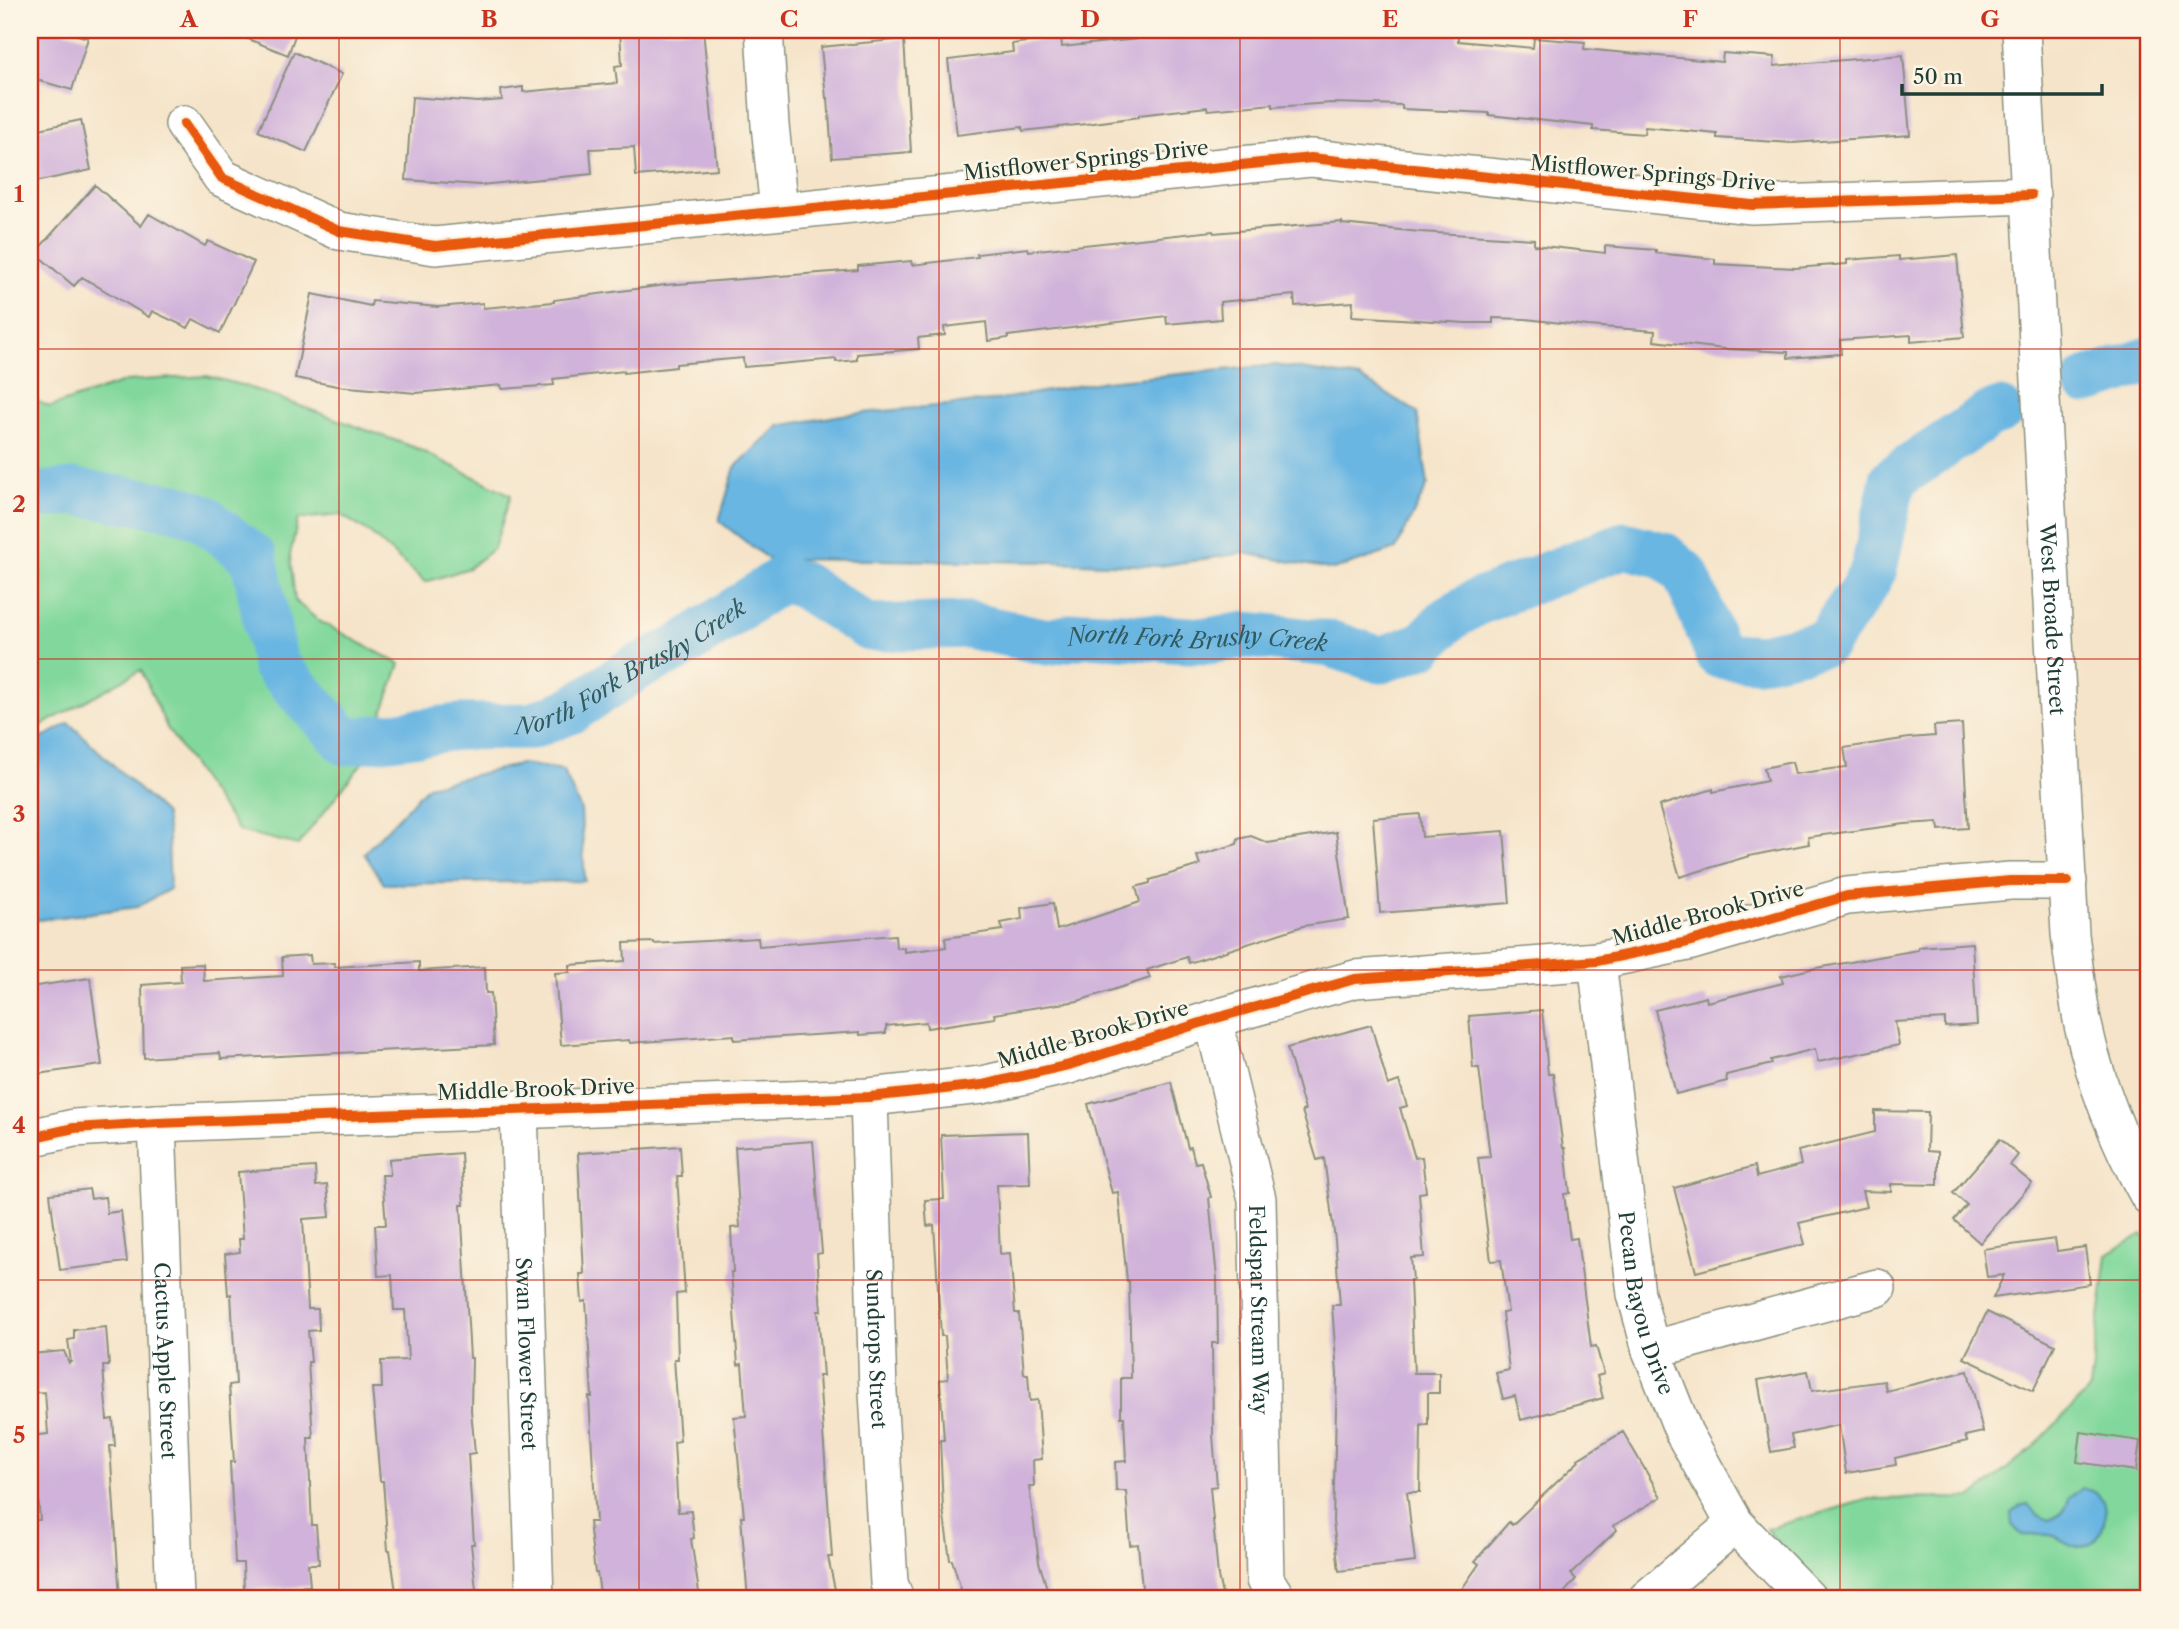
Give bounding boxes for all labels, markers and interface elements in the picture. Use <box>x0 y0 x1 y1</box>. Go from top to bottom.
text: A <box>179 5 199 33</box>
text: B <box>480 5 498 33</box>
text: C <box>780 5 798 33</box>
text: D <box>1080 5 1100 33</box>
text: E <box>1382 5 1398 33</box>
text: F <box>1682 5 1698 33</box>
text: G <box>1980 5 2000 33</box>
scale bar <box>1902 52 2102 96</box>
text: 50 m <box>1913 64 1963 89</box>
street label: Mistflower Springs Drive <box>962 135 1210 185</box>
street label: Mistflower Springs Drive <box>1529 150 1777 196</box>
text: 1 <box>14 180 25 208</box>
text: 2 <box>12 490 26 518</box>
street label: West Broade Street <box>2035 522 2071 716</box>
water label: North Fork Brushy Creek <box>513 593 751 740</box>
water label: North Fork Brushy Creek <box>1062 620 1329 658</box>
text: 3 <box>13 800 26 828</box>
street label: Middle Brook Drive <box>1609 875 1807 951</box>
street label: Middle Brook Drive <box>995 995 1191 1073</box>
street label: Middle Brook Drive <box>437 1073 635 1105</box>
text: 4 <box>12 1111 26 1139</box>
street label: Feldspar Stream Way <box>1245 1204 1274 1415</box>
street label: Pecan Bayou Drive <box>1614 1210 1680 1398</box>
street label: Swan Flower Street <box>511 1257 543 1451</box>
street label: Cactus Apple Street <box>150 1262 182 1460</box>
street label: Sundrops Street <box>862 1268 893 1430</box>
text: 5 <box>13 1421 25 1449</box>

